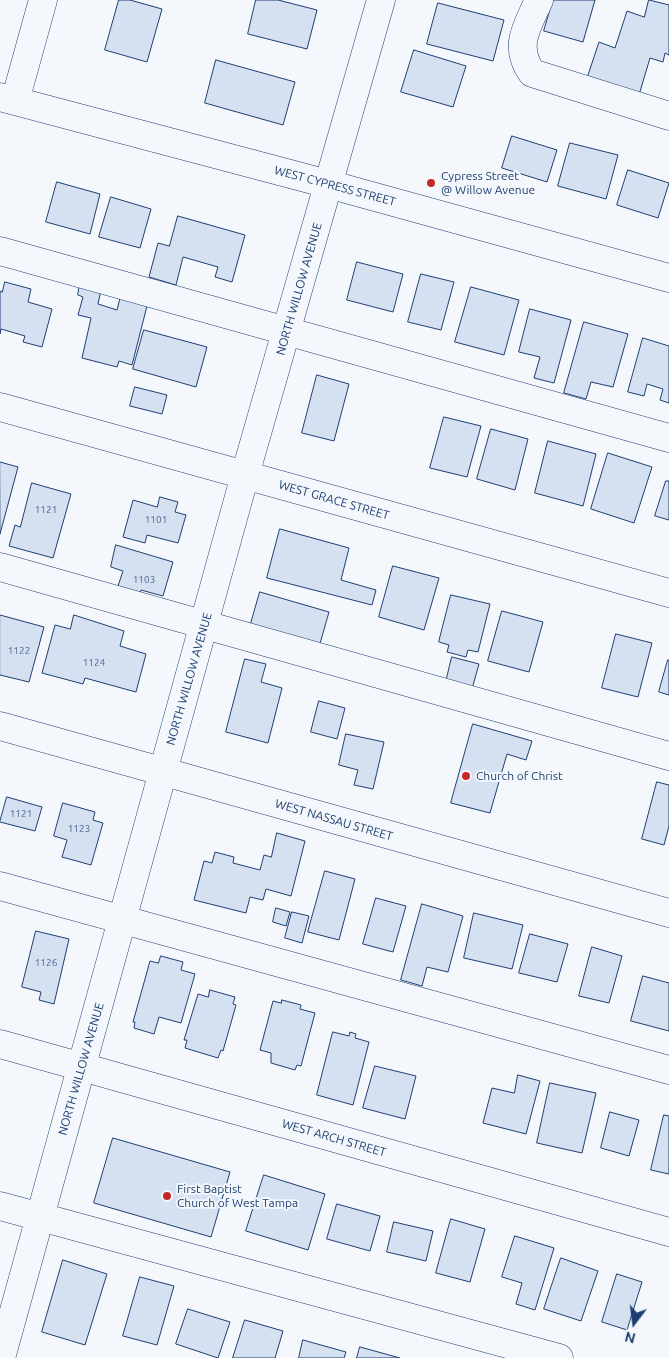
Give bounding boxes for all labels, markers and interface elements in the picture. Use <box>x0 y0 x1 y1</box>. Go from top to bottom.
street label: WEST CYPRESS STREET <box>273 163 397 209</box>
place label: Cypress Street @ Willow Avenue <box>441 169 535 197</box>
marker: Cypress Street @ Willow Avenue <box>425 177 437 189</box>
street label: NORTH WILLOW AVENUE <box>273 221 325 357</box>
street label: WEST GRACE STREET <box>277 477 391 523</box>
house number: 1121 <box>35 504 57 516</box>
house number: 1101 <box>145 514 167 526</box>
house number: 1103 <box>133 574 155 586</box>
street label: NORTH WILLOW AVENUE <box>163 611 215 747</box>
house number: 1122 <box>8 645 30 657</box>
house number: 1124 <box>83 657 105 669</box>
place label: Church of Christ <box>476 769 563 783</box>
marker: Church of Christ <box>460 770 472 782</box>
street label: WEST NASSAU STREET <box>273 796 395 844</box>
house number: 1121 <box>10 808 32 820</box>
house number: 1123 <box>68 823 90 835</box>
house number: 1126 <box>35 957 57 969</box>
street label: NORTH WILLOW AVENUE <box>55 1001 107 1137</box>
street label: WEST ARCH STREET <box>280 1116 388 1160</box>
place label: First Baptist Church of West Tampa <box>177 1182 298 1210</box>
marker: First Baptist Church of West Tampa <box>161 1190 173 1202</box>
north arrow <box>609 1298 659 1348</box>
text: N <box>623 1328 637 1347</box>

